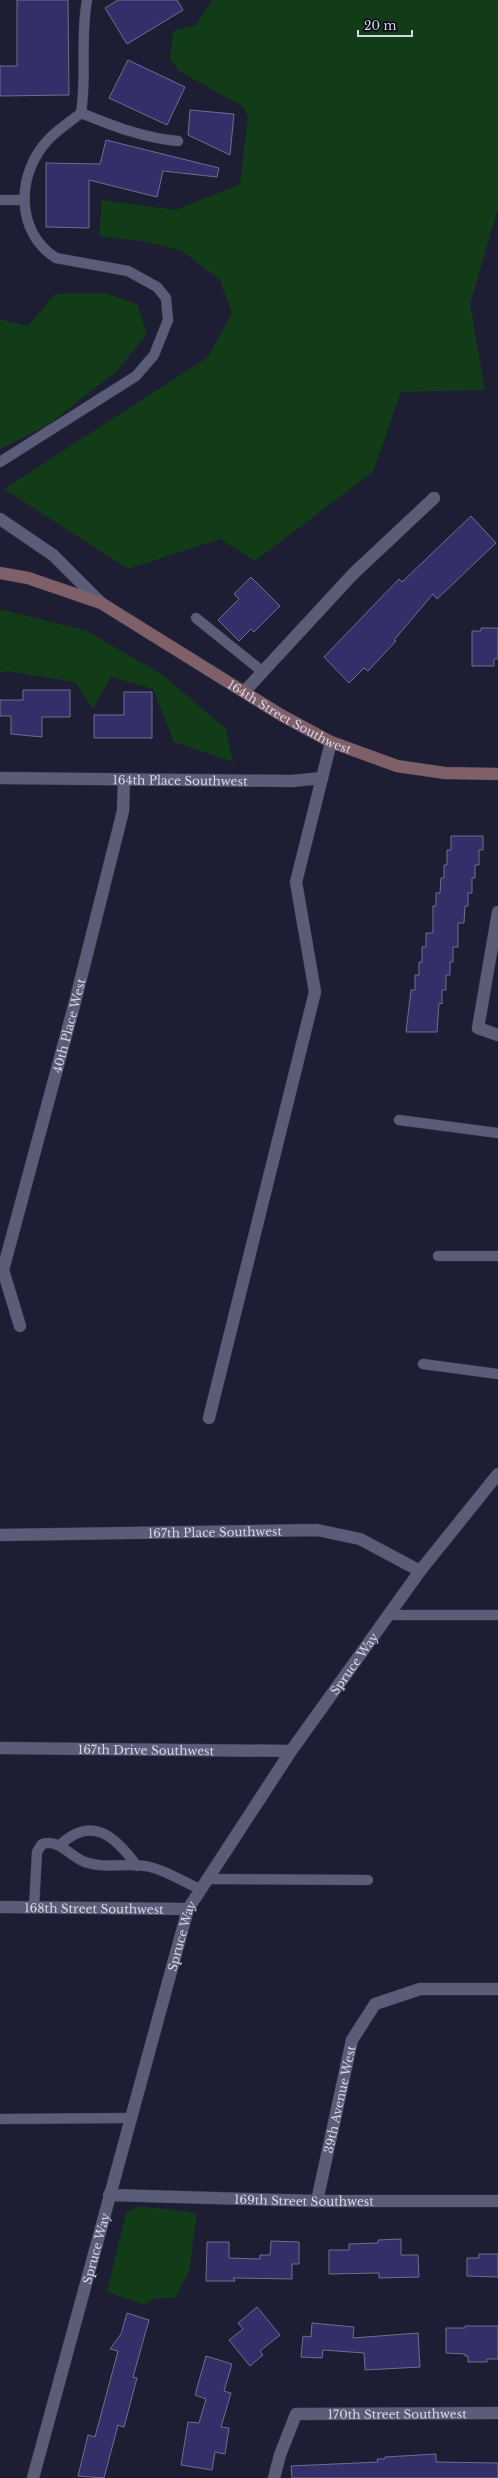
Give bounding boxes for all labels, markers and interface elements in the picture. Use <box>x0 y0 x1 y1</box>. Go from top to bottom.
scale bar <box>358 12 412 38</box>
text: 20 m <box>364 18 396 33</box>
street label: 164th Street Southwest <box>225 676 354 756</box>
street label: 164th Place Southwest <box>112 772 248 788</box>
street label: 40th Place West <box>49 976 88 1074</box>
street label: 167th Place Southwest <box>148 1523 283 1540</box>
street label: Spruce Way <box>326 1629 381 1698</box>
street label: 167th Drive Southwest <box>78 1741 215 1758</box>
street label: Spruce Way <box>164 1897 199 1973</box>
street label: 168th Street Southwest <box>24 1900 164 1916</box>
street label: 39th Avenue West <box>320 2044 358 2155</box>
street label: 169th Street Southwest <box>234 2191 374 2209</box>
street label: Spruce Way <box>79 2211 112 2286</box>
street label: 170th Street Southwest <box>328 2406 467 2421</box>

